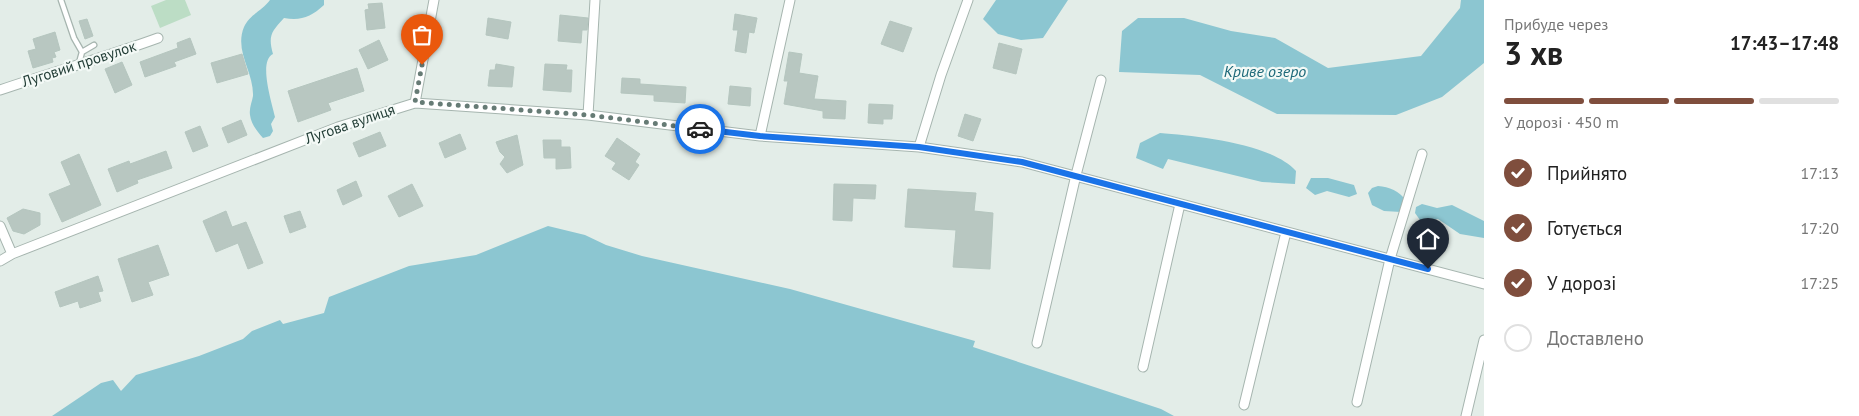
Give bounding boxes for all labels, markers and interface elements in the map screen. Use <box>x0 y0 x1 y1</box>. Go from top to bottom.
pin <box>401 14 443 65</box>
text: Прибуде через <box>1504 14 1608 34</box>
icon: bag <box>408 21 436 49</box>
text: 17:43–17:48 <box>1730 31 1839 55</box>
text: 3 хв <box>1504 32 1563 74</box>
street label: Луговий провулок <box>18 36 139 91</box>
water label: Криве озеро <box>1224 61 1306 81</box>
street label: Лугова вулиця <box>301 99 397 148</box>
courier <box>675 104 725 154</box>
text: У дорозі · 450 m <box>1504 112 1619 132</box>
icon: car <box>686 115 714 143</box>
icon: check <box>1504 159 1532 187</box>
text: Прийнято <box>1547 161 1627 185</box>
text: 17:13 <box>1801 163 1839 183</box>
icon: check <box>1504 214 1532 242</box>
text: Готується <box>1547 216 1622 240</box>
pin <box>1407 218 1449 269</box>
text: 17:20 <box>1801 218 1839 238</box>
icon: home <box>1414 225 1442 253</box>
icon: check <box>1504 269 1532 297</box>
text: У дорозі <box>1547 271 1616 295</box>
text: 17:25 <box>1801 273 1839 293</box>
text: Доставлено <box>1547 326 1644 350</box>

